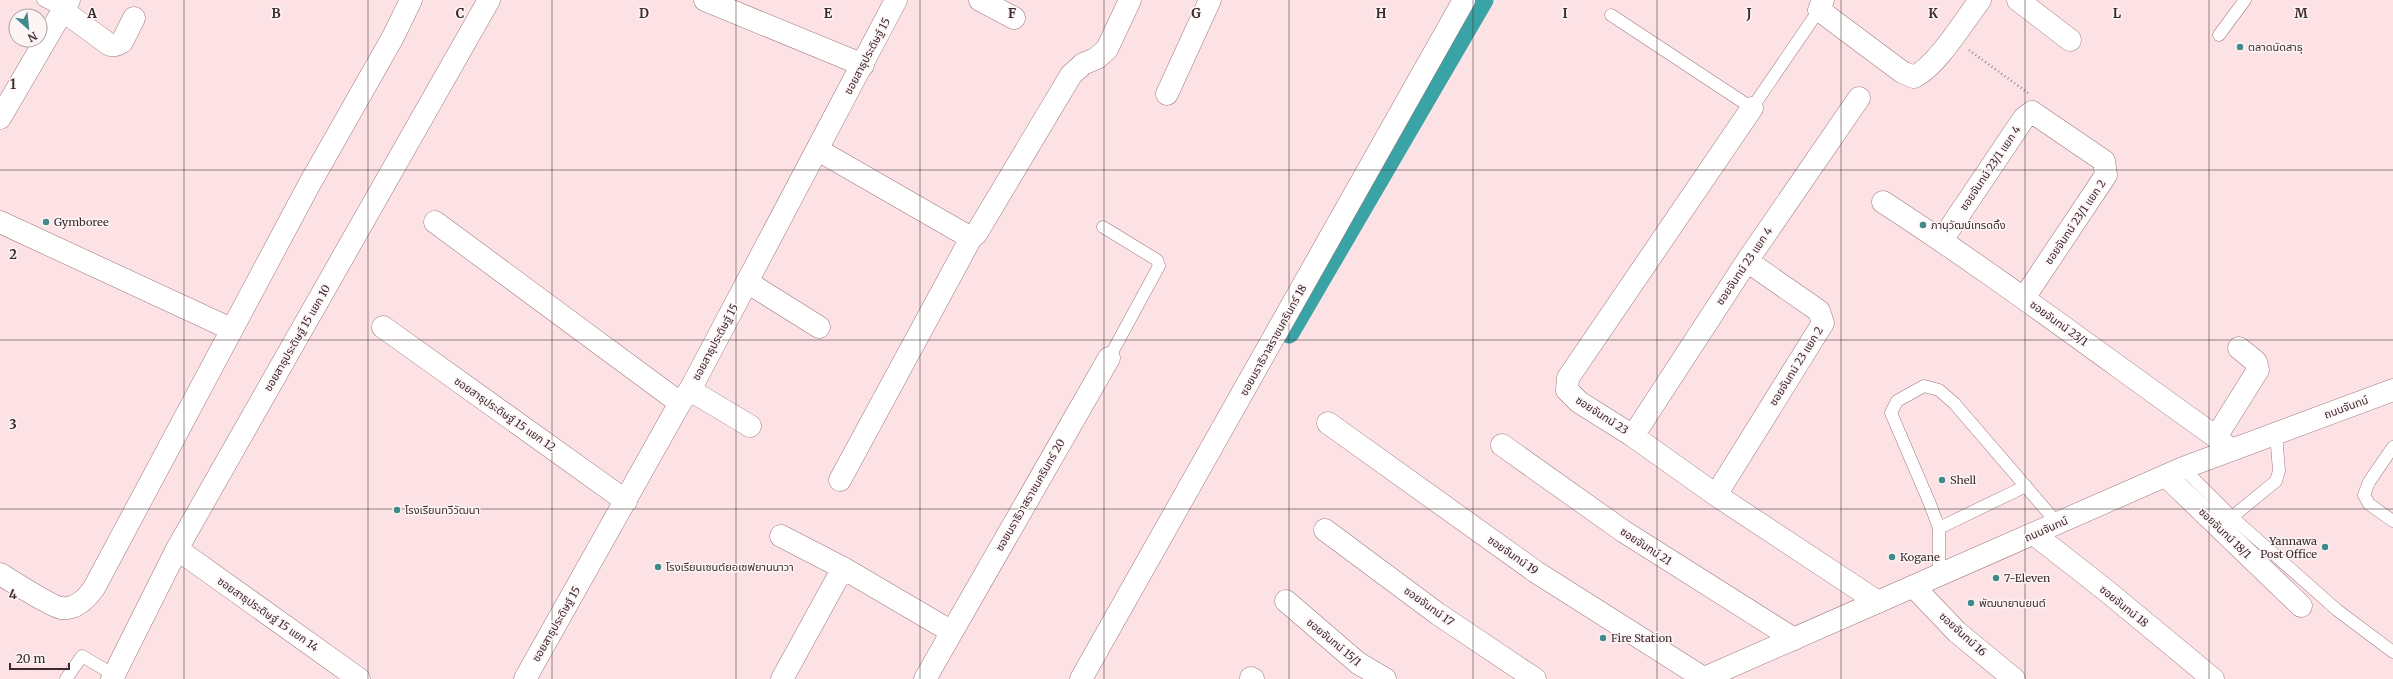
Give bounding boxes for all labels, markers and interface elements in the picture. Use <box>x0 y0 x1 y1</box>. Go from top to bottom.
text: A <box>86 5 97 22</box>
text: B <box>271 5 281 22</box>
text: C <box>456 5 465 22</box>
text: D <box>639 5 649 22</box>
text: E <box>824 5 833 22</box>
text: F <box>1008 5 1016 22</box>
text: G <box>1191 5 1201 22</box>
text: H <box>1376 5 1387 22</box>
text: I <box>1562 5 1568 22</box>
text: J <box>1745 5 1752 22</box>
text: K <box>1928 5 1938 22</box>
text: L <box>2113 5 2122 22</box>
text: M <box>2294 5 2308 22</box>
north arrow <box>8 8 48 48</box>
street label: ซอยสาธุประดิษฐ์ 15 <box>841 15 893 97</box>
text: N <box>25 29 40 45</box>
place label: ตลาดนัดสาธุ <box>2248 40 2303 54</box>
marker: ตลาดนัดสาธุ <box>2235 42 2245 52</box>
text: 1 <box>10 76 16 93</box>
street label: ซอยจันทน์ 23/1 แยก 4 <box>1956 123 2024 213</box>
street label: ซอยจันทน์ 23/1 แยก 2 <box>2041 177 2109 267</box>
place label: Gymboree <box>54 215 109 229</box>
marker: Gymboree <box>41 217 51 227</box>
place label: ภานุวัฒน์เทรดดิ้ง <box>1931 218 2006 232</box>
marker: ภานุวัฒน์เทรดดิ้ง <box>1918 220 1928 230</box>
street label: ซอยจันทน์ 23 แยก 4 <box>1713 224 1775 308</box>
text: 2 <box>9 246 17 263</box>
street label: ซอยสาธุประดิษฐ์ 15 แยก 10 <box>261 282 333 394</box>
street label: ซอยนราธิวาสราชนครินทร์ 18 <box>1237 282 1310 398</box>
street label: ซอยจันทน์ 23/1 <box>2027 297 2091 349</box>
street label: ซอยสาธุประดิษฐ์ 15 <box>689 301 741 383</box>
street label: ซอยจันทน์ 23 แยก 2 <box>1766 324 1826 408</box>
street label: ซอยสาธุประดิษฐ์ 15 แยก 12 <box>452 374 558 454</box>
street label: ซอยจันทน์ 23 <box>1573 393 1631 437</box>
street label: ถนนจันทน์ <box>2322 393 2370 421</box>
text: 3 <box>9 416 17 433</box>
street label: ซอยนราธิวาสราชนครินทร์ 20 <box>992 436 1068 554</box>
place label: Shell <box>1950 473 1977 487</box>
marker: Shell <box>1937 475 1947 485</box>
place label: โรงเรียนทวีวัฒนา <box>405 503 480 517</box>
marker: โรงเรียนทวีวัฒนา <box>392 505 402 515</box>
street label: ซอยจันทน์ 18/1 <box>2196 505 2254 561</box>
street label: ถนนจันทน์ <box>2022 513 2070 545</box>
street label: ซอยจันทน์ 21 <box>1618 524 1674 568</box>
street label: ซอยจันทน์ 19 <box>1485 532 1541 578</box>
place label: Yannawa Post Office <box>2260 534 2317 561</box>
marker: Yannawa Post Office <box>2320 542 2330 552</box>
place label: Kogane <box>1900 550 1940 564</box>
marker: Kogane <box>1887 552 1897 562</box>
place label: โรงเรียนเซนต์ยอเซฟยานนาวา <box>666 560 794 574</box>
marker: โรงเรียนเซนต์ยอเซฟยานนาวา <box>653 562 663 572</box>
place label: 7-Eleven <box>2004 571 2051 585</box>
marker: 7-Eleven <box>1991 573 2001 583</box>
street label: ซอยสาธุประดิษฐ์ 15 แยก 14 <box>215 574 321 654</box>
street label: ซอยจันทน์ 18 <box>2097 582 2152 630</box>
street label: ซอยจันทน์ 17 <box>1401 583 1457 629</box>
street label: ซอยสาธุประดิษฐ์ 15 <box>529 584 583 664</box>
text: 4 <box>9 586 18 603</box>
place label: พัฒนายานยนต์ <box>1979 596 2046 610</box>
marker: พัฒนายานยนต์ <box>1966 598 1976 608</box>
street label: ซอยจันทน์ 16 <box>1936 609 1990 659</box>
street label: ซอยจันทน์ 15/1 <box>1304 615 1364 669</box>
place label: Fire Station <box>1611 631 1673 645</box>
marker: Fire Station <box>1598 633 1608 643</box>
scale bar <box>10 645 69 671</box>
text: 20 m <box>16 651 45 666</box>

